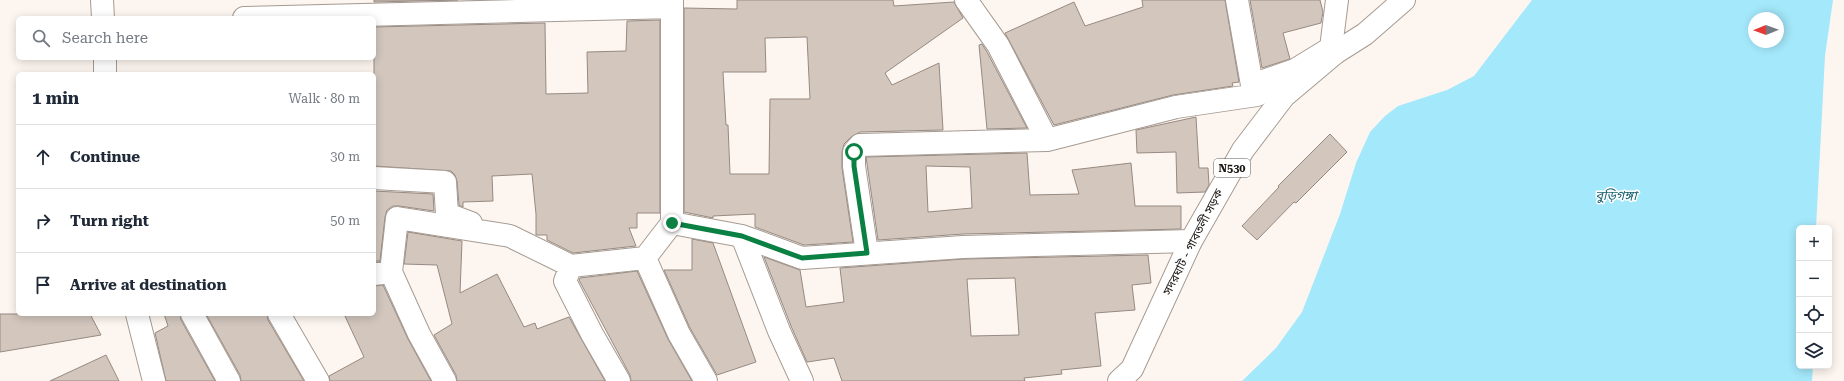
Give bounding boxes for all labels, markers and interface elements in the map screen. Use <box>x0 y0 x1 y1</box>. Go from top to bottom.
north arrow <box>1748 12 1784 48</box>
search box <box>16 16 376 60</box>
icon: search <box>30 27 52 49</box>
text: Search here <box>62 29 148 47</box>
text: 1 min <box>32 88 79 108</box>
text: Walk · 80 m <box>288 91 360 106</box>
route start <box>845 143 863 161</box>
icon: ahead <box>32 146 54 168</box>
text: Continue <box>70 148 140 166</box>
text: 30 m <box>330 149 360 164</box>
road number: N530 <box>1214 159 1250 177</box>
street label: সদরঘাট - গাবতলী সড়ক <box>1159 186 1226 298</box>
water label: বুড়িগঙ্গা <box>1595 188 1639 203</box>
icon: right <box>32 210 54 232</box>
text: Turn right <box>70 212 149 230</box>
text: 50 m <box>330 213 360 228</box>
route end <box>663 214 681 232</box>
map controls <box>1796 225 1832 369</box>
button: + <box>1796 225 1832 261</box>
button: − <box>1796 261 1832 297</box>
icon: arrive <box>32 274 54 296</box>
text: Arrive at destination <box>70 276 226 294</box>
button: locate <box>1796 297 1832 333</box>
button: layers <box>1796 333 1832 369</box>

